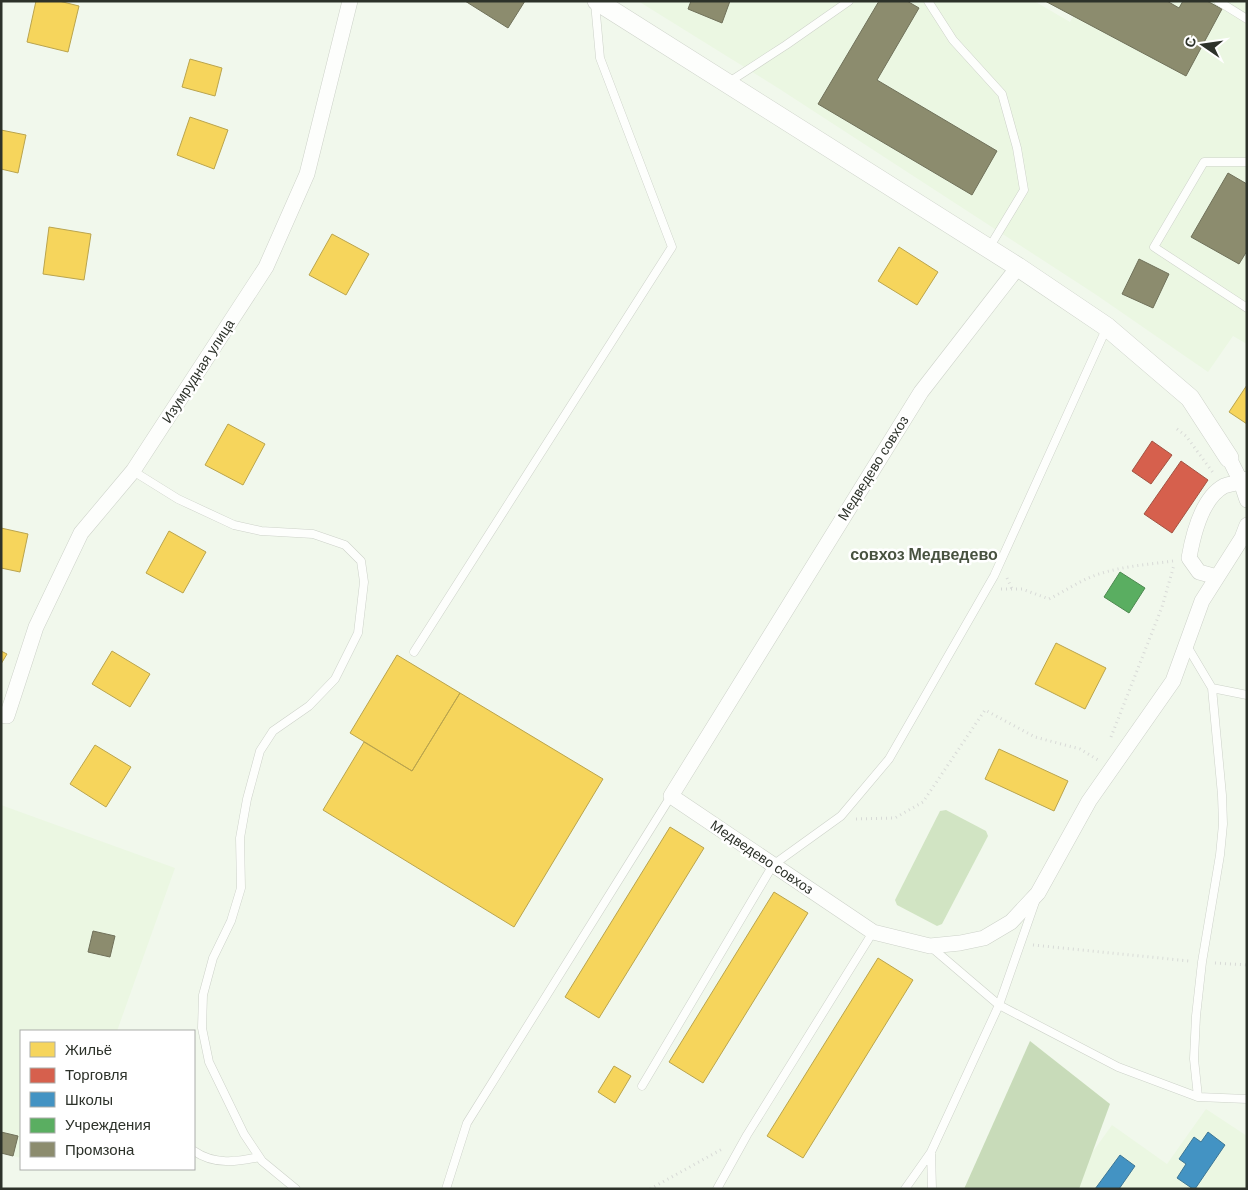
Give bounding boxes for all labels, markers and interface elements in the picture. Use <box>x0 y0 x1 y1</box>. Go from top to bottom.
north arrow <box>1178 20 1228 70</box>
text: С <box>1180 35 1200 49</box>
street label: Изумрудная улица <box>158 315 238 426</box>
street label: Медведево совхоз <box>834 412 912 524</box>
district label: совхоз Медведево <box>850 544 998 565</box>
street label: Медведево совхоз <box>707 816 817 898</box>
legend <box>20 1030 195 1170</box>
text: Жильё <box>65 1040 112 1060</box>
text: Торговля <box>65 1065 128 1085</box>
text: Школы <box>65 1090 113 1110</box>
text: Учреждения <box>65 1115 151 1135</box>
text: Промзона <box>65 1140 135 1160</box>

